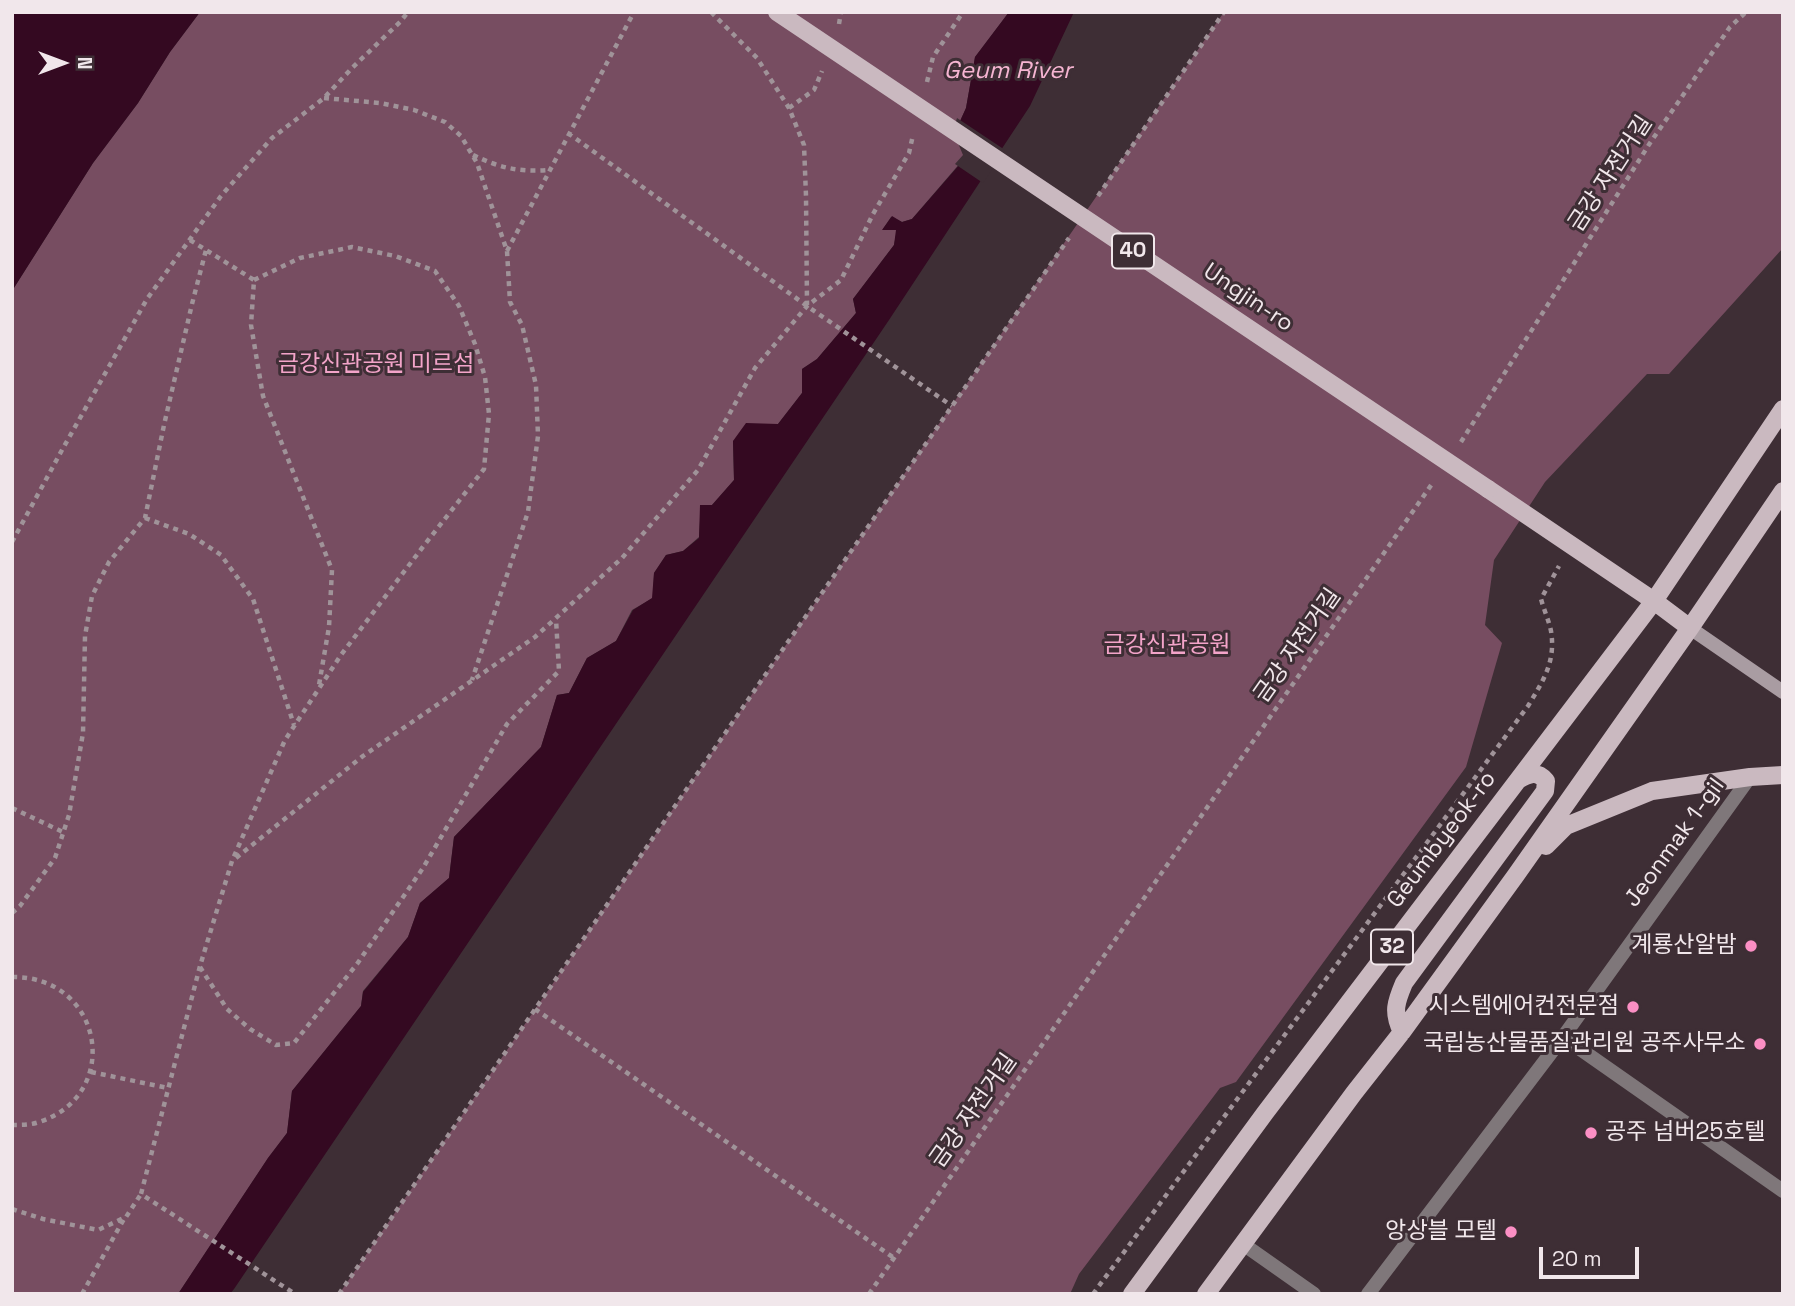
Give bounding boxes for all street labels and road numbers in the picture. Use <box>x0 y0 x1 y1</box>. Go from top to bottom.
street label: 금강 자전거길 <box>1563 111 1659 237</box>
road number: 40 <box>1112 233 1154 268</box>
street label: Ungjin-ro <box>1198 258 1298 338</box>
street label: 금강 자전거길 <box>1249 584 1347 708</box>
street label: Geumbyeok-ro <box>1382 766 1502 914</box>
street label: Jeonmak 1-gil <box>1619 773 1731 913</box>
road number: 32 <box>1371 930 1413 964</box>
street label: 금강 자전거길 <box>925 1049 1023 1173</box>

